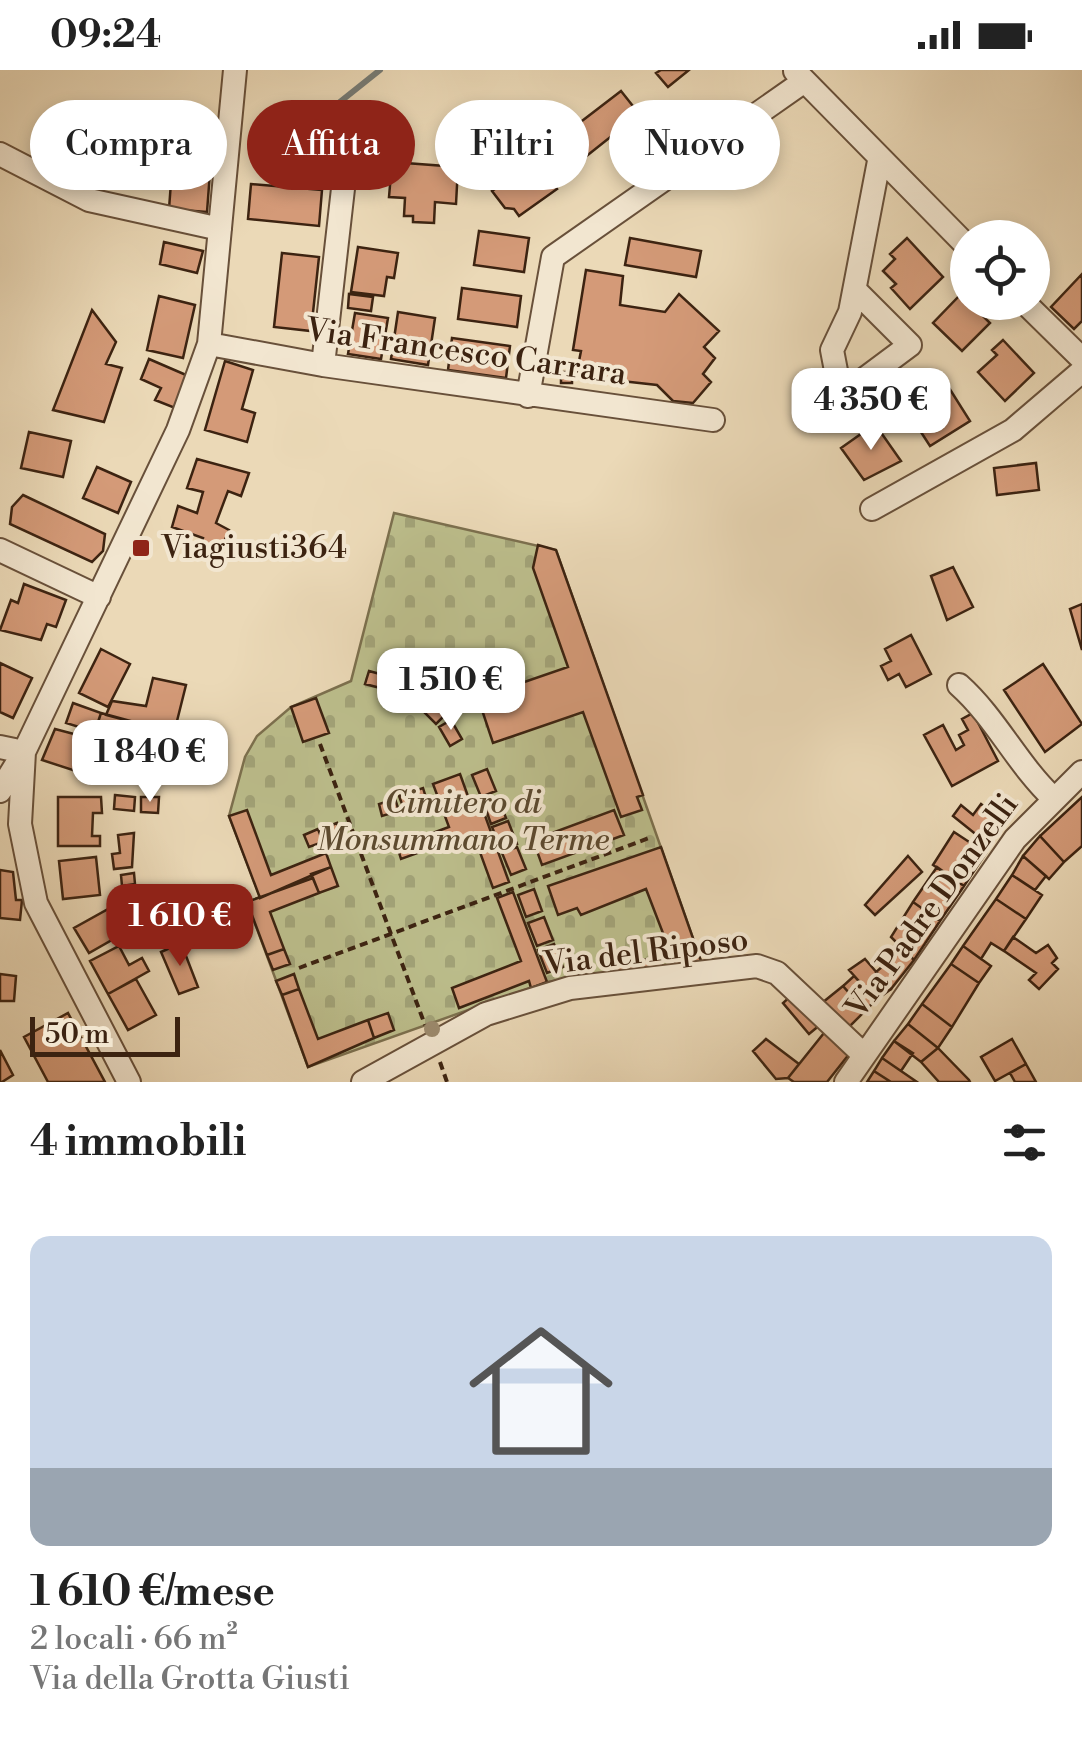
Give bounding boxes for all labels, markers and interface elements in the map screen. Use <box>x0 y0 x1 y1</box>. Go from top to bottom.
text: 09:24 <box>50 12 162 59</box>
chip: Compra <box>30 100 227 190</box>
chip: Affitta <box>247 100 415 190</box>
chip: Filtri <box>435 100 589 190</box>
chip: Nuovo <box>609 100 780 190</box>
map controls <box>950 220 1050 320</box>
button: locate <box>950 220 1050 320</box>
street label: Via Francesco Carrara <box>302 310 630 394</box>
pin: 4 350 € <box>779 368 963 453</box>
text: 4 350 € <box>814 380 928 420</box>
place label: Viagiusti364 <box>160 528 347 568</box>
marker: Viagiusti364 <box>130 537 152 559</box>
pin: 1 510 € <box>359 648 543 733</box>
text: 1 510 € <box>399 660 503 700</box>
pin: 1 840 € <box>58 720 242 805</box>
text: 1 840 € <box>94 732 206 772</box>
park label: Cimitero di Monsummano Terme <box>317 783 609 860</box>
street label: Via Padre Donzelli <box>836 786 1027 1027</box>
pin: 1 610 € <box>88 884 272 969</box>
text: 1 610 € <box>128 896 232 936</box>
street label: Via del Riposo <box>540 920 751 985</box>
scale bar <box>30 1012 180 1056</box>
text: 50 m <box>45 1017 109 1052</box>
icon: filters <box>997 1115 1052 1170</box>
text: 4 immobili <box>30 1116 247 1169</box>
icon: home <box>451 1301 631 1481</box>
text: 1 610 €/mese <box>30 1566 275 1619</box>
text: 2 locali · 66 m² <box>30 1619 238 1659</box>
text: Via della Grotta Giusti <box>30 1659 350 1699</box>

